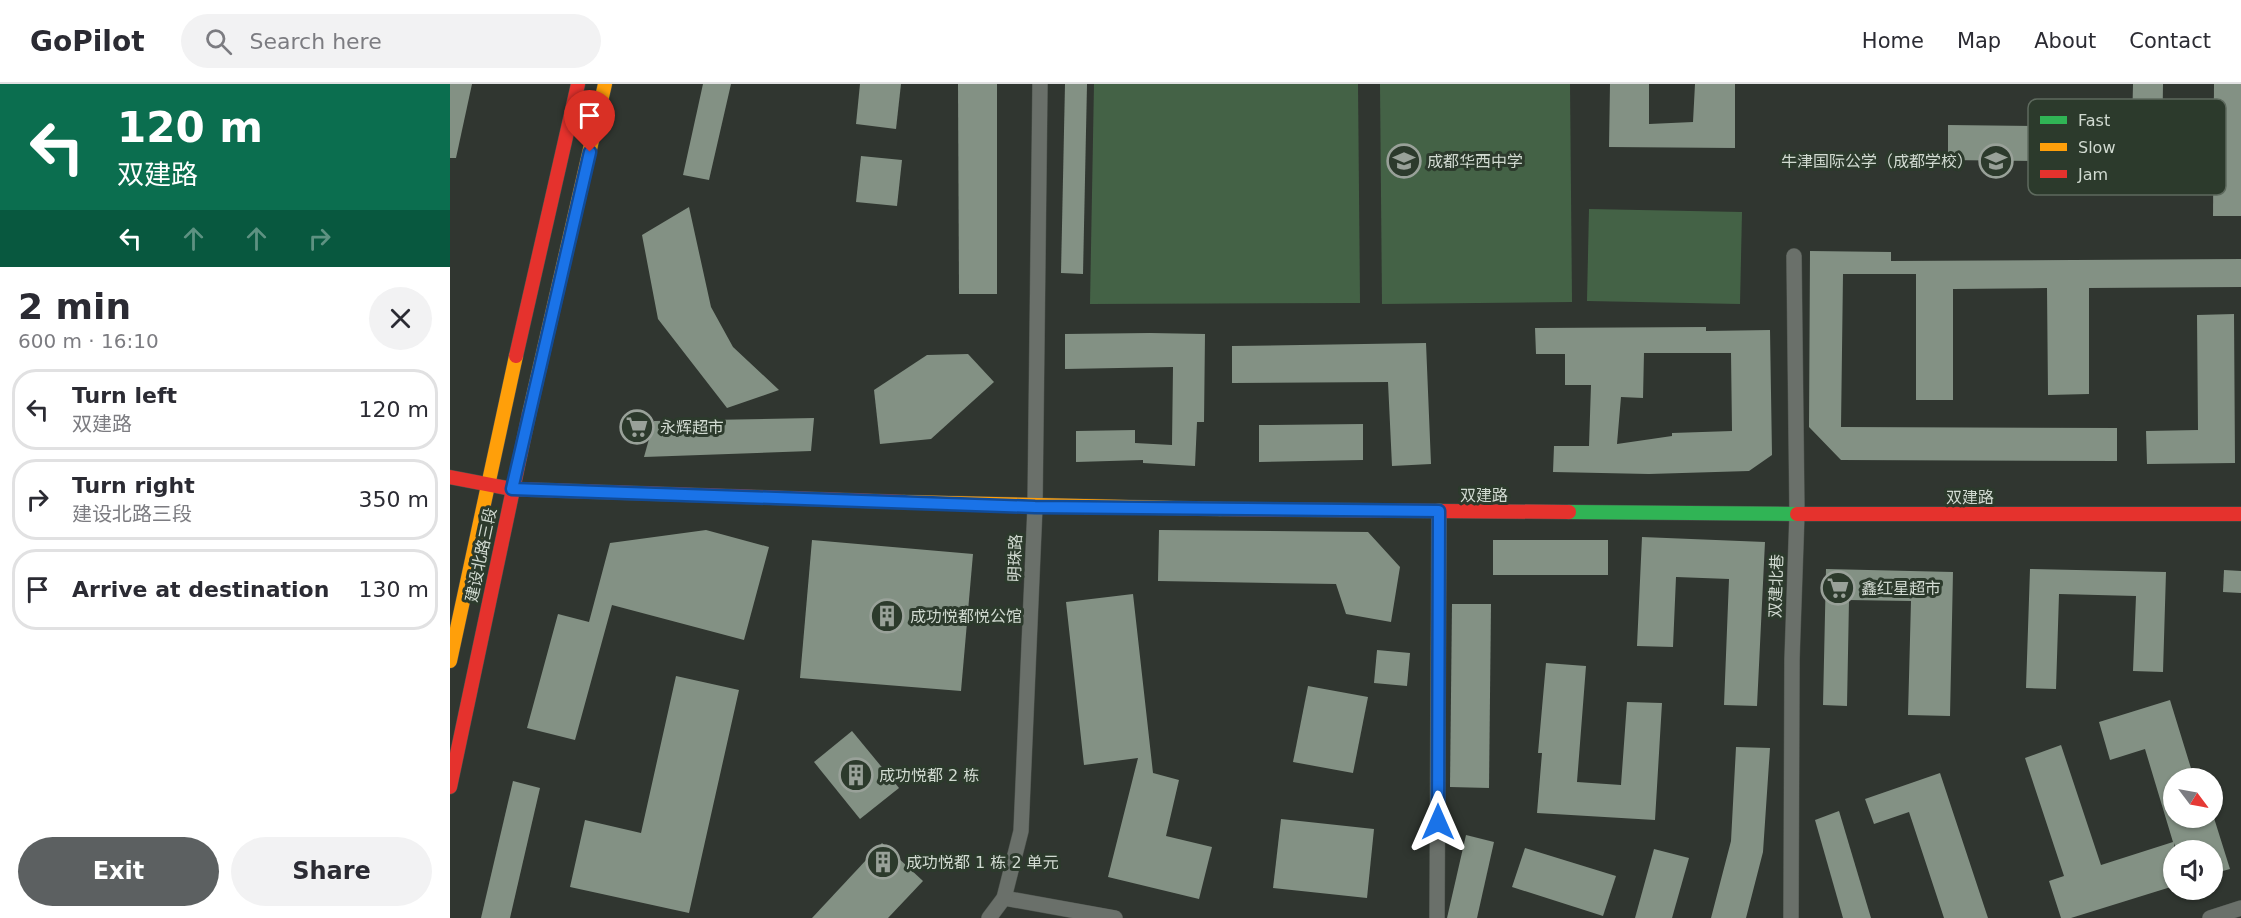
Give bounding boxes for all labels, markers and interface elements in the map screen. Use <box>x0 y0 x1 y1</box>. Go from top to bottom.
search box <box>181 14 601 68</box>
text: GoPilot <box>30 25 145 58</box>
icon: search <box>202 25 235 58</box>
text: Search here <box>250 29 382 54</box>
text: Home <box>1862 29 1924 53</box>
text: Map <box>1957 29 2001 53</box>
text: About <box>2034 29 2096 53</box>
text: Contact <box>2129 29 2211 53</box>
pin <box>564 90 615 152</box>
icon: arrive <box>573 99 606 132</box>
legend <box>2028 99 2226 195</box>
text: 120 m <box>117 103 263 152</box>
icon: left <box>18 108 96 186</box>
text: Fast <box>2078 111 2110 130</box>
text: Slow <box>2078 138 2115 157</box>
school or university icon: 成都华西中学 <box>1386 143 1422 179</box>
school or university icon: 牛津国际公学（成都学校） <box>1978 143 2014 179</box>
place label: 成都华西中学 <box>1427 152 1523 171</box>
place label: 牛津国际公学（成都学校） <box>1781 152 1973 171</box>
text: 双建路 <box>117 159 198 190</box>
text: Jam <box>2077 165 2108 184</box>
icon: left <box>114 222 147 255</box>
icon: ahead <box>177 222 210 255</box>
icon: ahead <box>240 222 273 255</box>
icon: right <box>303 222 336 255</box>
text: 2 min <box>18 286 131 327</box>
button: close <box>369 287 432 350</box>
text: 600 m · 16:10 <box>18 329 159 353</box>
text: Turn left <box>72 383 177 408</box>
icon: left <box>21 393 54 426</box>
text: 120 m <box>359 397 429 422</box>
supermarket icon: 永辉超市 <box>619 409 655 445</box>
text: 双建路 <box>72 412 132 436</box>
place label: 永辉超市 <box>660 418 724 437</box>
text: Turn right <box>72 473 195 498</box>
icon: right <box>21 483 54 516</box>
street label: 双建路 <box>1460 486 1508 505</box>
text: 350 m <box>359 487 429 512</box>
street label: 双建路 <box>1946 488 1994 507</box>
text: 建设北路三段 <box>72 502 192 526</box>
street label: 建设北路三段 <box>462 506 500 604</box>
street label: 明珠路 <box>1005 534 1025 582</box>
street label: 双建北巷 <box>1765 554 1787 618</box>
supermarket icon: 鑫红星超市 <box>1820 570 1856 606</box>
icon: arrive <box>21 573 54 606</box>
text: Arrive at destination <box>72 577 329 602</box>
text: 130 m <box>359 577 429 602</box>
place label: 鑫红星超市 <box>1861 579 1941 598</box>
building icon: 成功悦都悦公馆 <box>869 598 905 634</box>
place label: 成功悦都悦公馆 <box>910 607 1022 626</box>
building icon: 成功悦都 2 栋 <box>838 757 874 793</box>
place label: 成功悦都 2 栋 <box>879 766 979 785</box>
north arrow <box>2163 768 2223 828</box>
map controls <box>2163 768 2223 900</box>
position arrow <box>1406 790 1470 854</box>
button: Exit <box>18 837 219 906</box>
button: Share <box>231 837 432 906</box>
button: sound <box>2163 840 2223 900</box>
building icon: 成功悦都 1 栋 2 单元 <box>865 844 901 880</box>
place label: 成功悦都 1 栋 2 单元 <box>906 853 1059 872</box>

